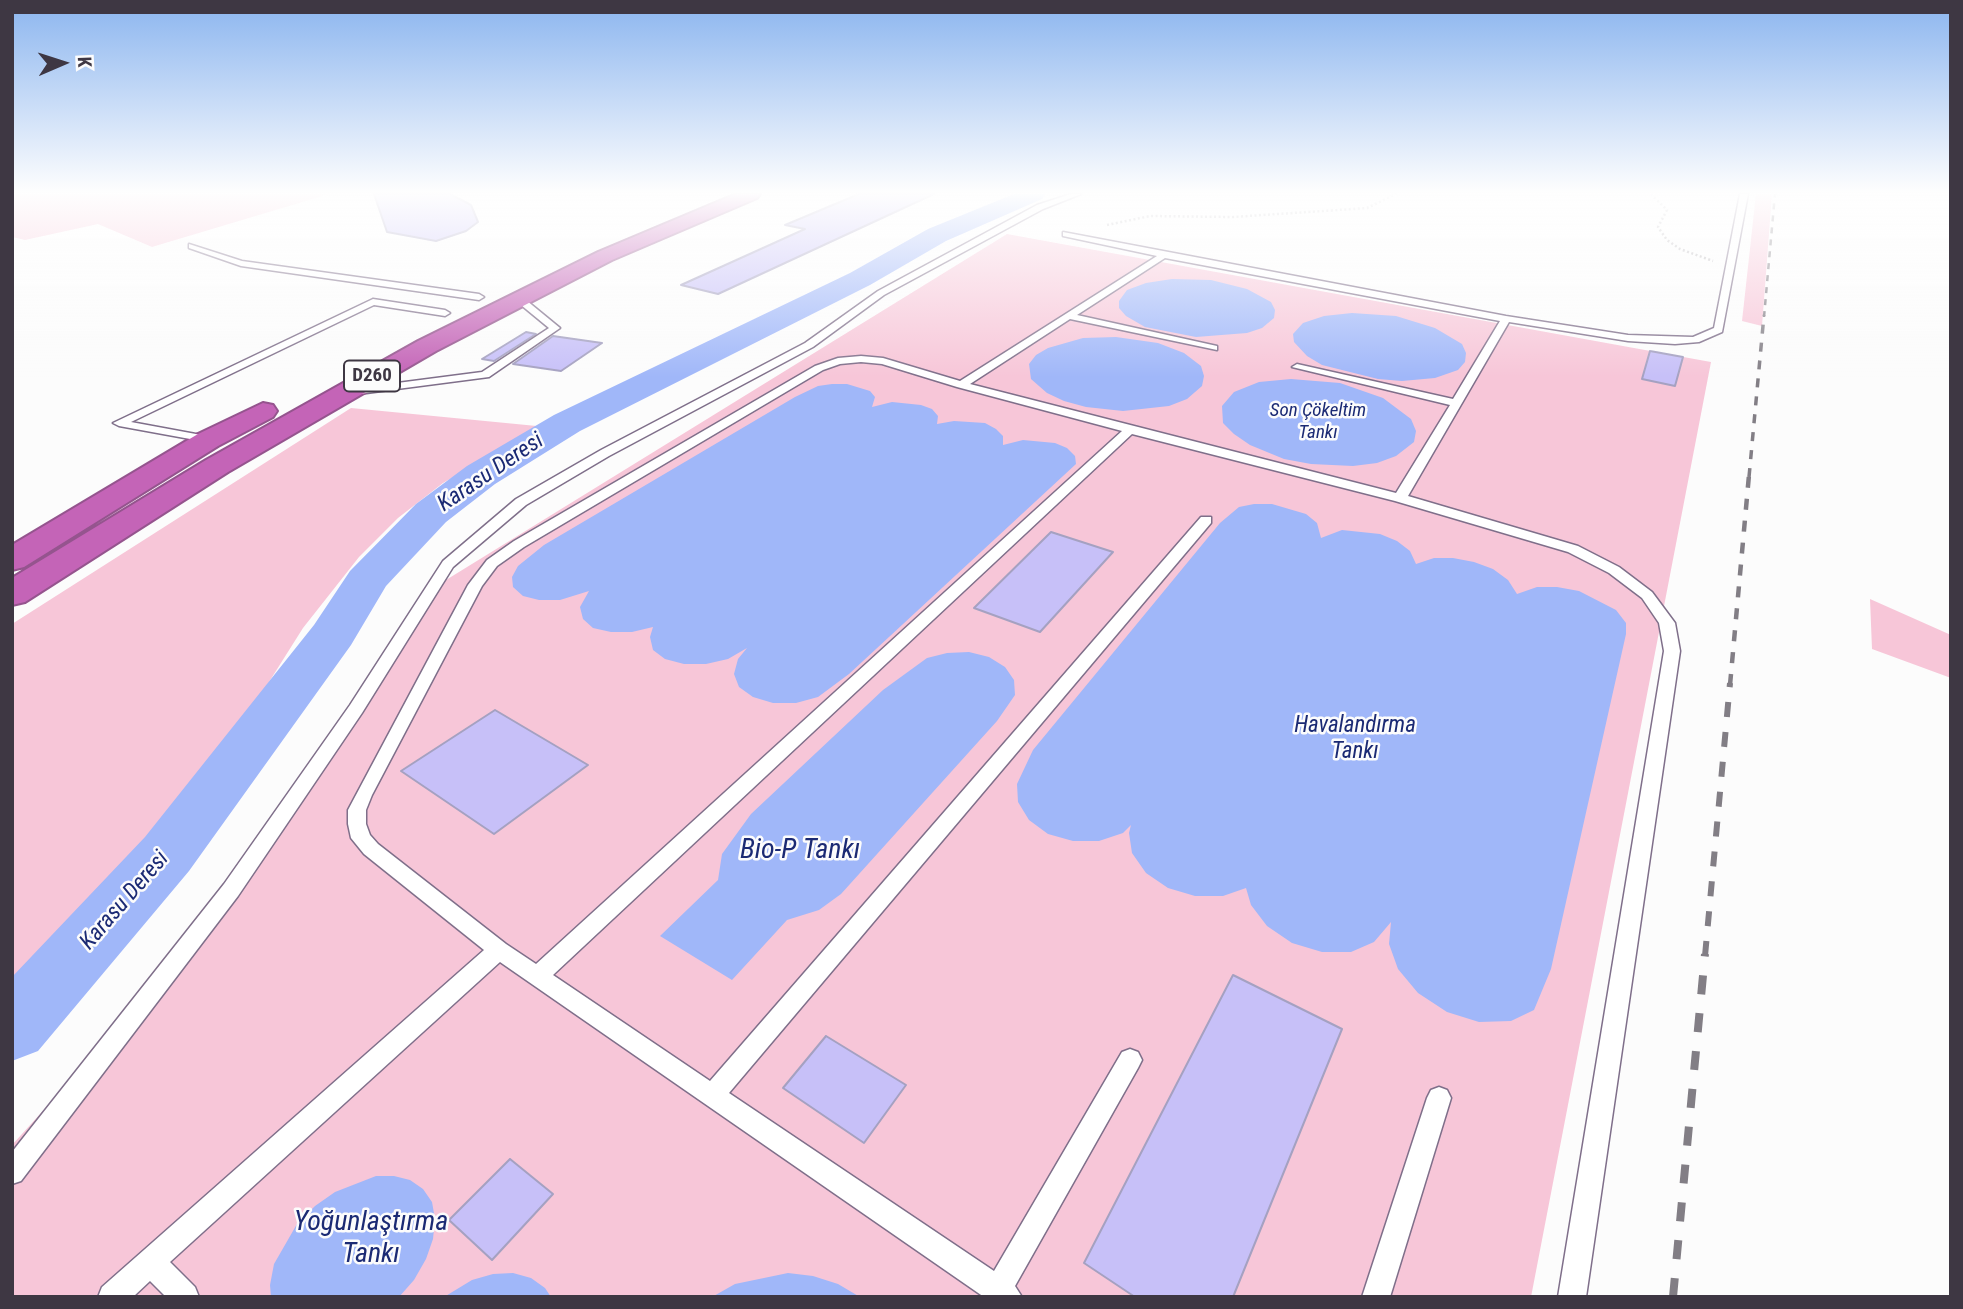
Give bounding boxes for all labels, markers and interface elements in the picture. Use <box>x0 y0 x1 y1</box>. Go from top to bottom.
north arrow <box>28 28 98 98</box>
text: K <box>73 56 96 68</box>
road number: D260 <box>344 360 400 392</box>
water label: Son Çökeltim Tankı <box>1270 400 1366 444</box>
water label: Karasu Deresi <box>433 428 549 518</box>
water label: Havalandırma Tankı <box>1294 712 1416 766</box>
water label: Bio-P Tankı <box>740 834 860 868</box>
water label: Karasu Deresi <box>75 846 175 956</box>
water label: Yoğunlaştırma Tankı <box>294 1206 448 1272</box>

